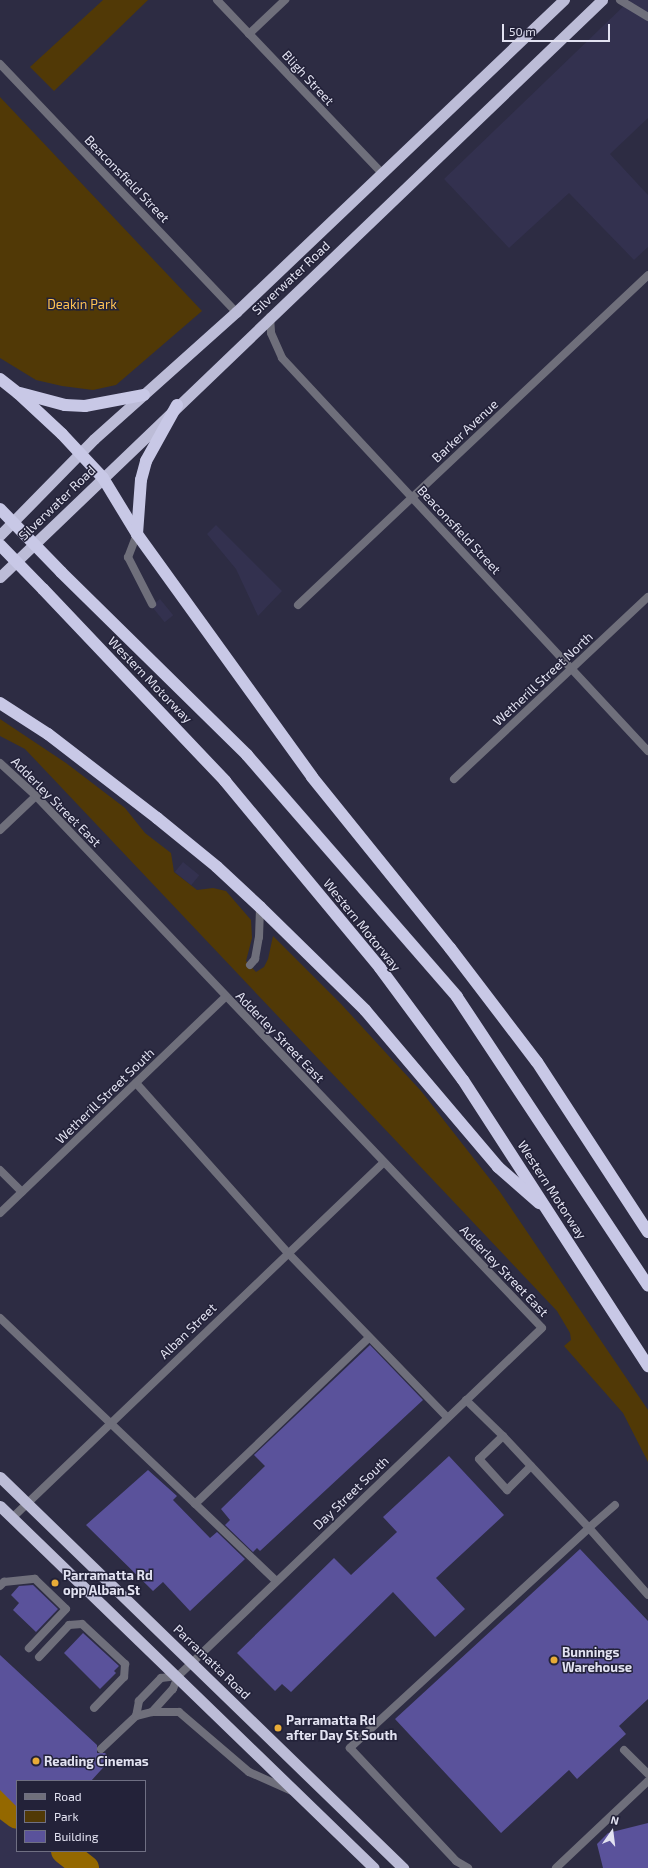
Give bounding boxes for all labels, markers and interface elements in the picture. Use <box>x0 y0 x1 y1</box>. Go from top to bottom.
scale bar <box>504 16 612 42</box>
text: 50 m <box>509 24 536 38</box>
street label: Bligh Street <box>279 47 337 109</box>
street label: Beaconsfield Street <box>81 132 173 226</box>
street label: Silverwater Road <box>249 238 333 318</box>
park label: Deakin Park <box>47 296 117 312</box>
street label: Barker Avenue <box>428 396 502 466</box>
street label: Silverwater Road <box>15 462 99 544</box>
street label: Beaconsfield Street <box>414 483 504 577</box>
street label: Wetherill Street North <box>490 629 596 729</box>
street label: Western Motorway <box>105 633 195 727</box>
street label: Adderley Street East <box>8 754 104 850</box>
street label: Western Motorway <box>320 876 404 974</box>
street label: Adderley Street East <box>232 988 328 1086</box>
street label: Wetherill Street South <box>52 1045 158 1147</box>
street label: Western Motorway <box>514 1138 590 1242</box>
street label: Adderley Street East <box>456 1222 552 1320</box>
street label: Alban Street <box>156 1300 220 1362</box>
street label: Day Street South <box>310 1453 392 1533</box>
place label: Parramatta Rd opp Alban St <box>63 1568 153 1599</box>
marker: Parramatta Rd opp Alban St <box>50 1578 60 1588</box>
street label: Parramatta Road <box>170 1621 254 1703</box>
place label: Bunnings Warehouse <box>562 1645 632 1676</box>
marker: Bunnings Warehouse <box>549 1655 559 1665</box>
place label: Parramatta Rd after Day St South <box>286 1713 398 1744</box>
marker: Parramatta Rd after Day St South <box>273 1723 283 1733</box>
place label: Reading Cinemas <box>44 1753 149 1769</box>
marker: Reading Cinemas <box>31 1756 41 1766</box>
legend <box>16 1780 146 1852</box>
text: Road <box>54 1789 82 1803</box>
text: Park <box>54 1809 79 1823</box>
north arrow <box>592 1812 632 1852</box>
text: N <box>610 1813 620 1827</box>
text: Building <box>54 1829 98 1843</box>

